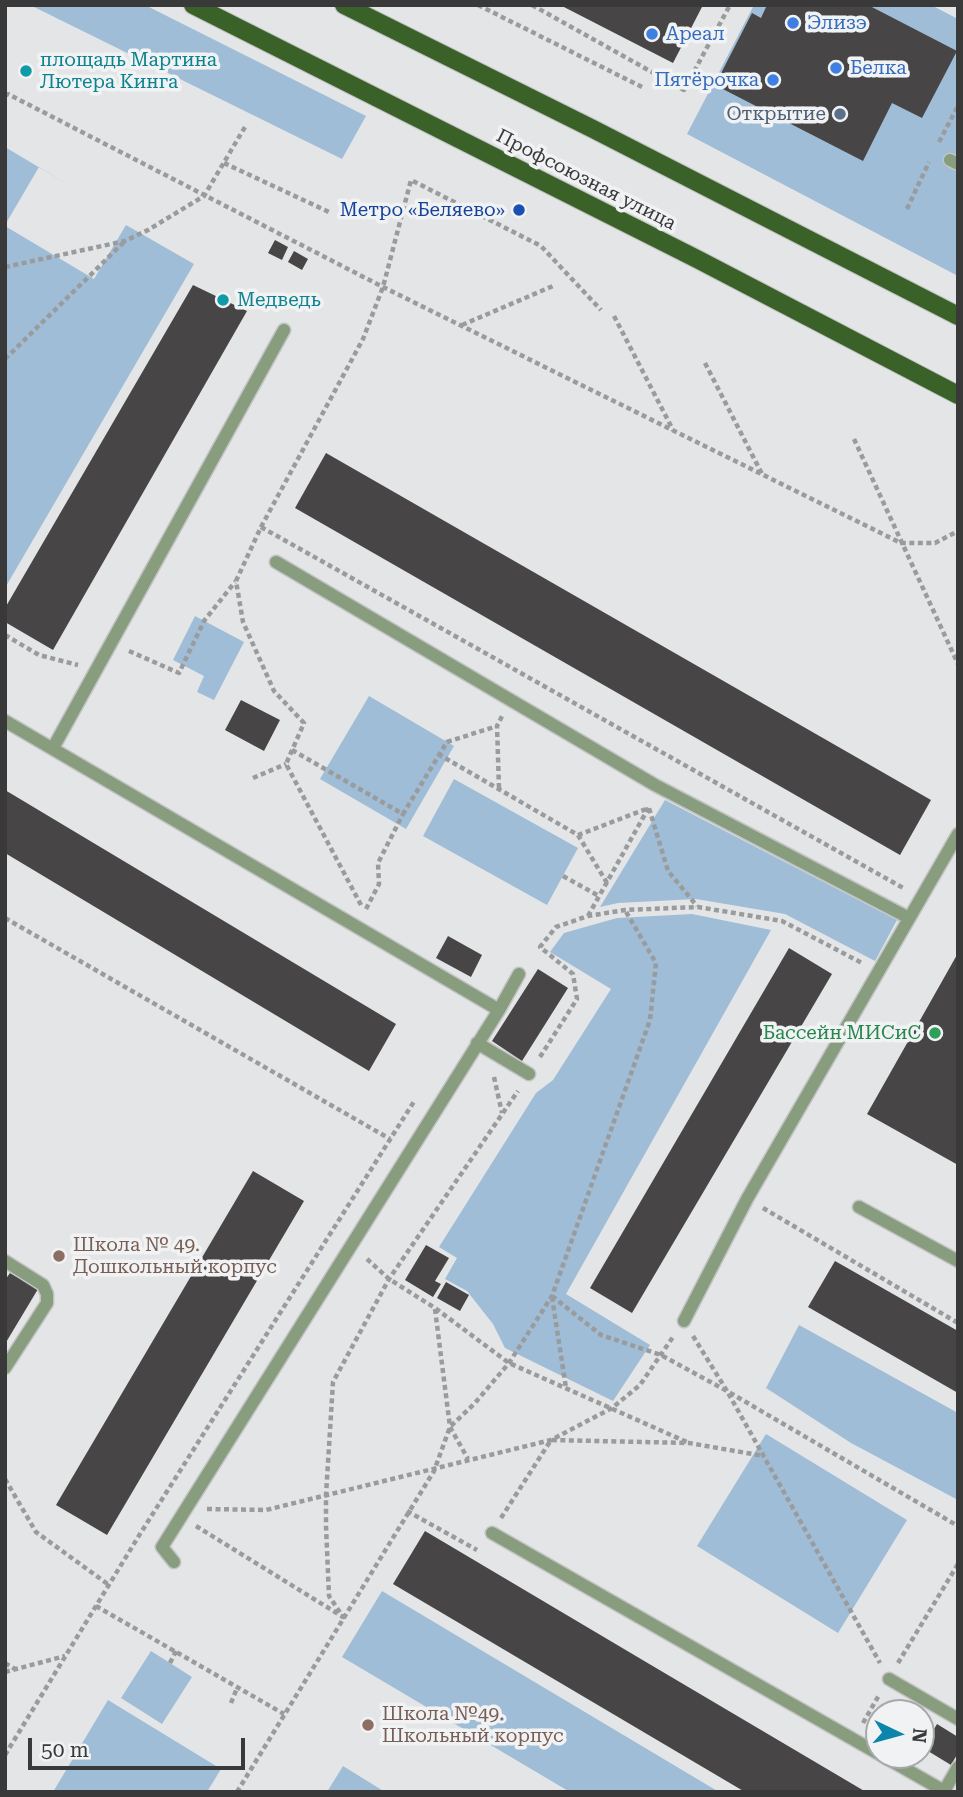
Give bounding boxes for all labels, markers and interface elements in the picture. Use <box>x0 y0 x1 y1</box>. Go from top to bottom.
place label: Элизэ <box>807 12 867 34</box>
marker: Элизэ <box>785 15 801 31</box>
place label: Ареал <box>666 23 725 45</box>
marker: Ареал <box>644 26 660 42</box>
place label: площадь Мартина Лютера Кинга <box>40 49 217 93</box>
place label: Белка <box>850 57 906 79</box>
marker: Белка <box>828 60 844 76</box>
marker: площадь Мартина Лютера Кинга <box>18 63 34 79</box>
place label: Пятёрочка <box>654 69 759 91</box>
marker: Пятёрочка <box>765 72 781 88</box>
place label: Открытие <box>727 103 826 125</box>
marker: Открытие <box>832 106 848 122</box>
street label: Профсоюзная улица <box>492 125 680 235</box>
place label: Метро «Беляево» <box>340 199 505 221</box>
marker: Метро «Беляево» <box>511 202 527 218</box>
place label: Медведь <box>237 289 321 311</box>
marker: Медведь <box>215 292 231 308</box>
place label: Бассейн МИСиС <box>763 1022 921 1044</box>
marker: Бассейн МИСиС <box>927 1025 943 1041</box>
place label: Школа № 49. Дошкольный корпус <box>73 1234 277 1278</box>
marker: Школа № 49. Дошкольный корпус <box>51 1248 67 1264</box>
north arrow <box>865 1699 935 1769</box>
place label: Школа №49. Школьный корпус <box>382 1703 564 1747</box>
marker: Школа №49. Школьный корпус <box>360 1717 376 1733</box>
scale bar <box>32 1724 248 1768</box>
text: N <box>907 1727 932 1744</box>
text: 50 m <box>41 1738 89 1762</box>

